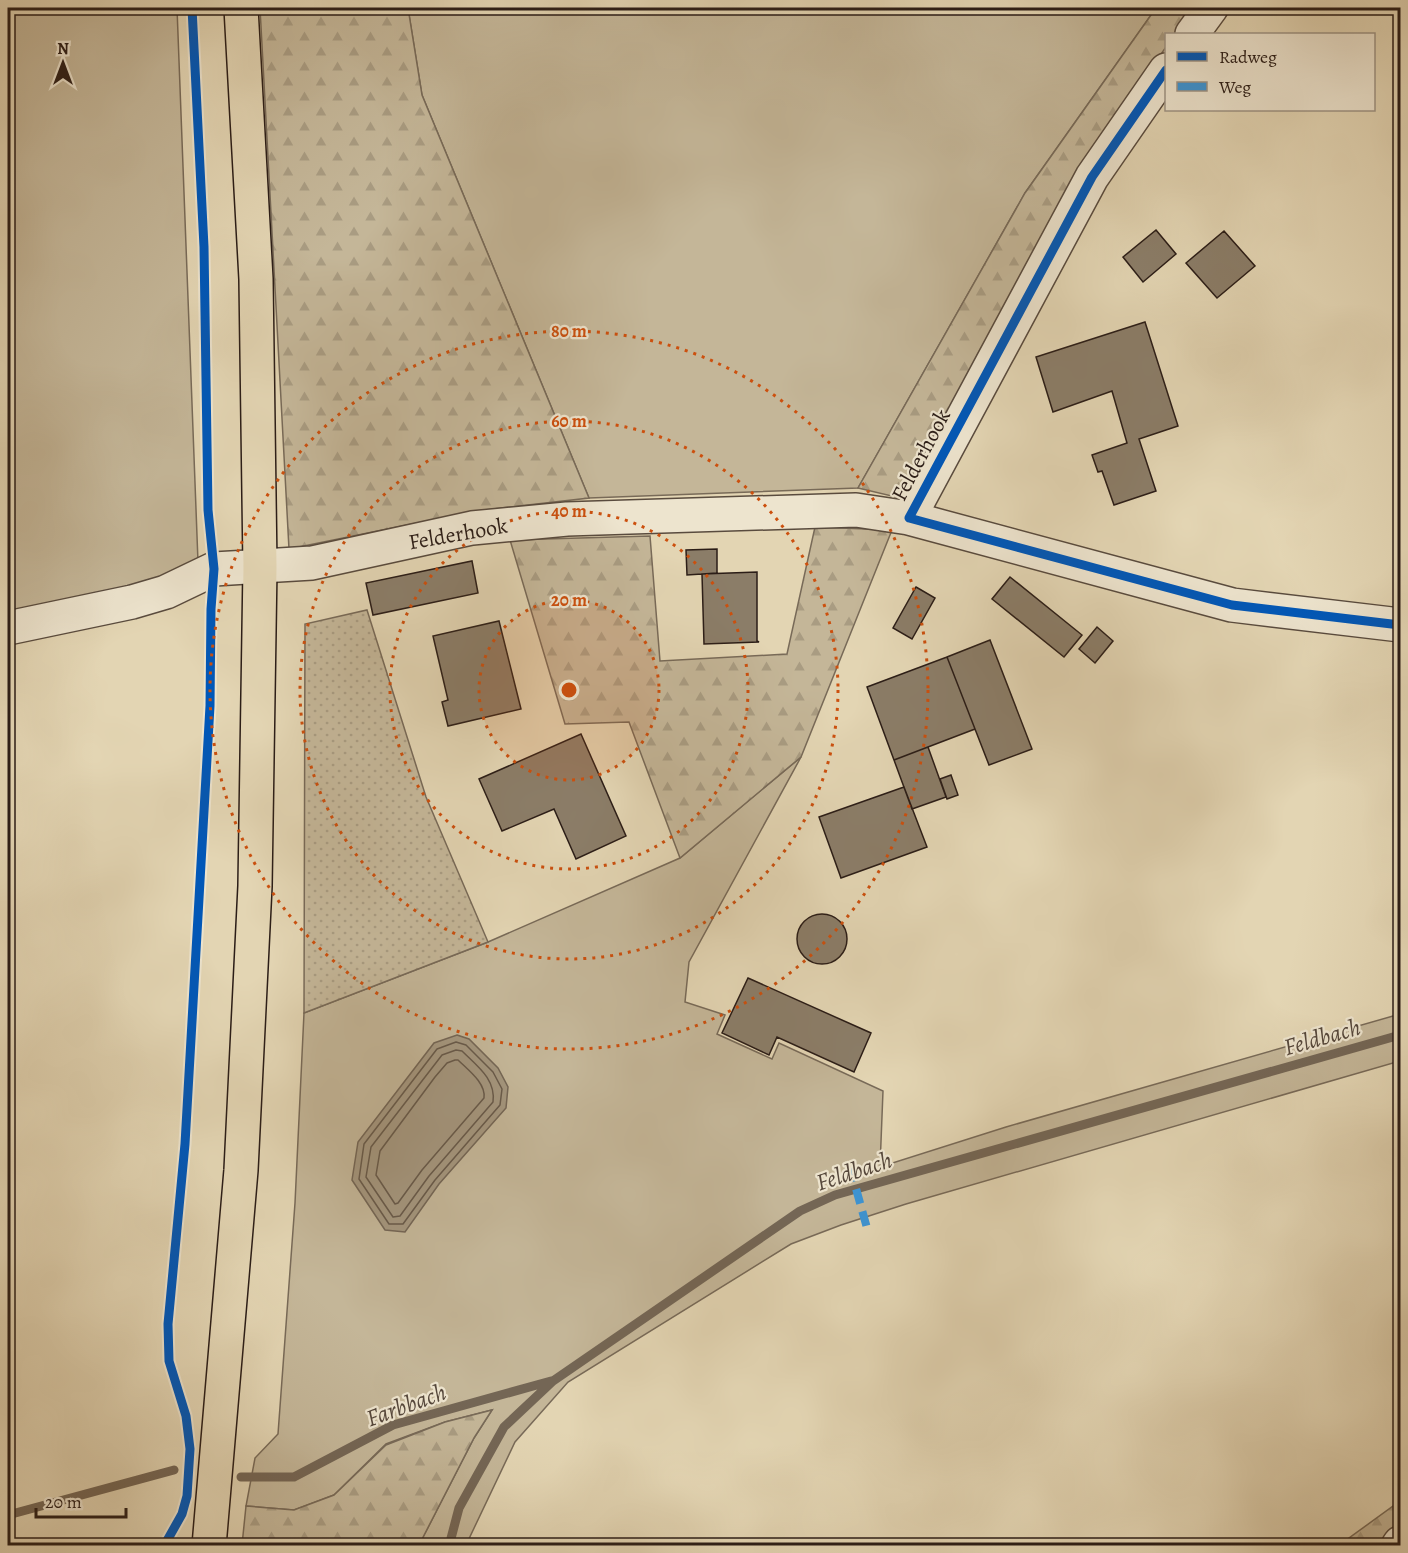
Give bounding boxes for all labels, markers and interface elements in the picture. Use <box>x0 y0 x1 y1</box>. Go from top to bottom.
north arrow <box>33 33 93 93</box>
legend <box>1165 33 1375 111</box>
text: N <box>57 38 69 60</box>
text: Radweg <box>1219 45 1277 69</box>
text: Weg <box>1218 75 1251 99</box>
text: 80 m <box>551 319 587 343</box>
street label: Felderhook <box>884 404 958 506</box>
text: 60 m <box>551 409 587 433</box>
text: 40 m <box>551 499 587 523</box>
street label: Felderhook <box>406 511 510 557</box>
text: 20 m <box>551 588 587 612</box>
centre of rings <box>559 680 579 700</box>
water label: Feldbach <box>1280 1011 1364 1063</box>
water label: Feldbach <box>812 1144 896 1198</box>
water label: Farbbach <box>362 1376 450 1434</box>
scale bar <box>36 1481 126 1519</box>
text: 20 m <box>45 1490 82 1514</box>

